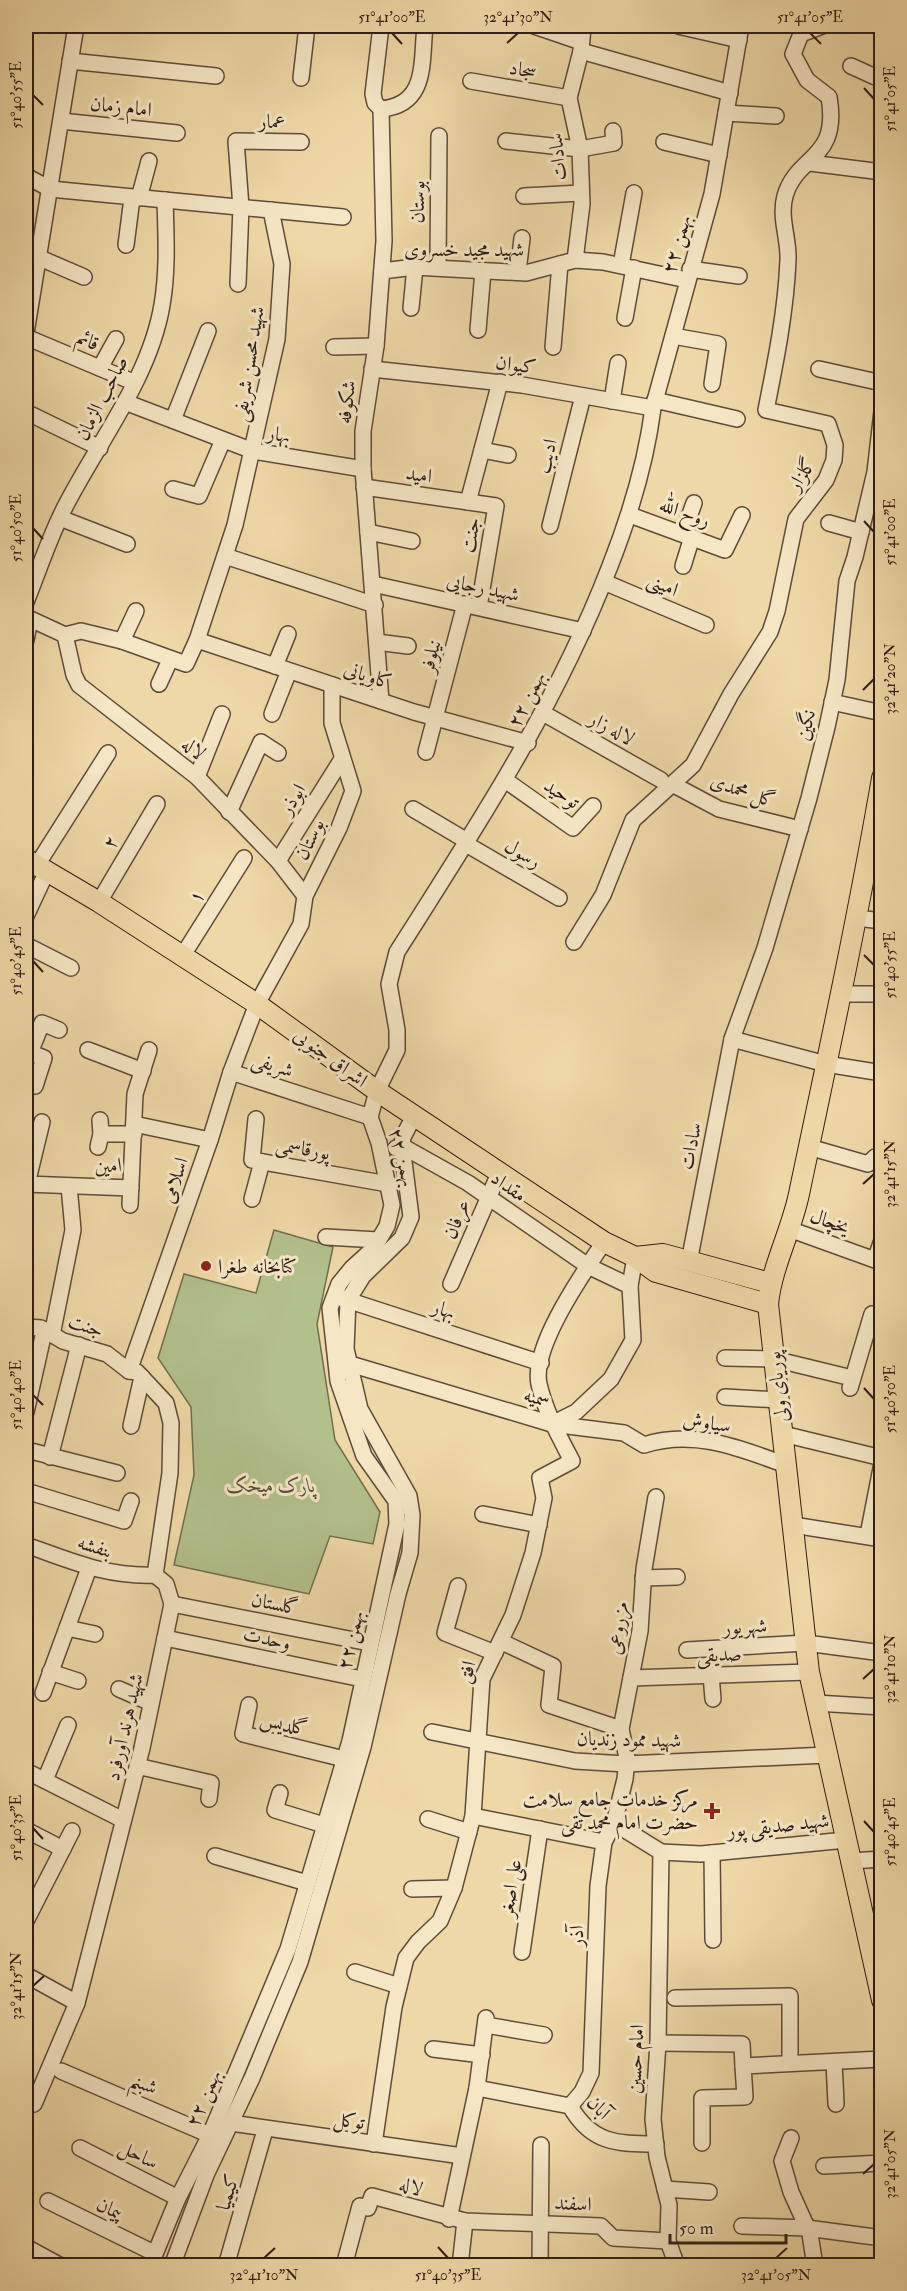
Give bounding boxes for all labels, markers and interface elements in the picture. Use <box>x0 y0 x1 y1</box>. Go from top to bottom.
text: 51°41'00"E <box>358 8 426 27</box>
text: 32°41'30"N <box>483 8 553 27</box>
text: 51°41'05"E <box>777 8 843 27</box>
street label: سجاد <box>507 55 538 84</box>
text: 51°40'55"E <box>7 61 26 129</box>
text: 51°41'05"E <box>881 66 900 132</box>
street label: امام زمان <box>88 91 153 127</box>
street label: عمار <box>256 109 286 134</box>
street label: سادات <box>543 132 572 182</box>
street label: بوستان <box>405 180 430 224</box>
street label: ۲۲ بهمن <box>656 212 698 277</box>
street label: شهید مجید خسروی <box>404 237 524 263</box>
street label: شهید محسن شریفی <box>227 304 272 424</box>
street label: قائم <box>71 325 103 361</box>
street label: کیوان <box>494 349 538 380</box>
street label: صاحب الزمان <box>69 352 134 445</box>
street label: شکوفه <box>331 379 362 425</box>
street label: بهار <box>264 420 292 449</box>
street label: ادیب <box>530 436 563 476</box>
street label: گلزار <box>780 453 821 497</box>
street label: امید <box>404 460 434 489</box>
street label: روح الله <box>654 489 715 538</box>
text: 51°40'50"E <box>7 494 26 562</box>
text: 51°41'00"E <box>881 498 900 566</box>
street label: جنت <box>455 515 486 555</box>
street label: امینی <box>643 567 682 604</box>
street label: شهید رجایی <box>444 568 522 608</box>
street label: نیلوفر <box>414 637 447 677</box>
text: 32°41'20"N <box>881 643 900 715</box>
street label: کاویانی <box>341 656 395 695</box>
street label: ۲۲ بهمن <box>502 667 552 732</box>
street label: لاله زار <box>583 705 639 751</box>
street label: نگین <box>789 707 821 743</box>
street label: لاله <box>177 731 211 766</box>
street label: گل محمدی <box>707 768 779 814</box>
street label: توحید <box>539 773 585 814</box>
street label: ابوذر <box>272 779 312 821</box>
street label: بوستان <box>289 814 330 864</box>
street label: ۲ <box>97 831 124 854</box>
street label: رسول <box>500 833 546 874</box>
street label: ۱ <box>183 885 210 908</box>
text: 51°40'45"E <box>7 926 26 995</box>
text: 51°40'55"E <box>881 931 900 999</box>
street label: اشراق جنوبی <box>287 1022 373 1094</box>
street label: شریفی <box>248 1046 297 1085</box>
street label: سادات <box>674 1120 707 1172</box>
street label: ۲۲ بهمن <box>382 1125 422 1189</box>
street label: پورقاسمی <box>273 1131 333 1168</box>
text: 32°41'15"N <box>881 1140 900 1208</box>
street label: امین <box>94 1152 122 1179</box>
street label: اسلامی <box>155 1154 194 1206</box>
street label: مقداد <box>486 1165 531 1208</box>
street label: عرفان <box>437 1195 477 1243</box>
street label: یخچال <box>806 1203 853 1241</box>
place label: کتابخانه طغرا <box>218 1254 297 1279</box>
marker: کتابخانه طغرا <box>199 1259 213 1273</box>
street label: بهار <box>427 1293 459 1325</box>
street label: جنت <box>65 1308 107 1343</box>
street label: پوریای ولی <box>761 1349 796 1424</box>
text: 51°40'40"E <box>7 1360 26 1430</box>
text: 51°40'50"E <box>881 1365 900 1433</box>
street label: سمیه <box>521 1382 553 1413</box>
street label: سیاوش <box>681 1407 733 1438</box>
park label: پارک میخک <box>226 1473 318 1500</box>
street label: بنفشه <box>75 1529 115 1564</box>
street label: گلستان <box>249 1587 301 1620</box>
street label: مزروعی <box>601 1600 635 1657</box>
street label: ۲۲ بهمن <box>332 1608 370 1672</box>
street label: شهریور <box>720 1613 768 1640</box>
street label: وحدت <box>241 1621 293 1656</box>
text: 32°41'10"N <box>881 1634 900 1703</box>
street label: صدیقی <box>696 1641 742 1670</box>
street label: افق <box>451 1658 482 1686</box>
street label: شهید هرند آورفرد <box>100 1671 149 1783</box>
street label: گلدیس <box>257 1706 310 1742</box>
street label: شهید ممود زندیان <box>576 1726 681 1753</box>
place label: مرکز خدمات جامع سلامت حضرت امام محمد تقی <box>523 1787 698 1840</box>
text: 51°40'35"E <box>7 1795 26 1861</box>
text: 51°40'45"E <box>881 1797 900 1866</box>
marker: مرکز خدمات جامع سلامت حضرت امام محمد تقی <box>703 1802 721 1820</box>
street label: شهید صدیقی پور <box>724 1808 831 1845</box>
street label: علی اصغر <box>493 1858 529 1921</box>
street label: آذر <box>564 1922 589 1949</box>
text: 32°41'15"N <box>7 1952 26 2020</box>
street label: امام حسین <box>621 2024 655 2095</box>
street label: ۲۲ بهمن <box>180 2066 228 2131</box>
street label: شبنم <box>124 2067 161 2107</box>
street label: آبان <box>581 2090 618 2127</box>
street label: توکل <box>331 2106 366 2136</box>
text: 32°41'05"N <box>881 2128 900 2199</box>
street label: ساحل <box>114 2134 163 2177</box>
street label: کیمیا <box>210 2171 245 2213</box>
street label: لاله <box>396 2171 426 2202</box>
street label: اسفند <box>554 2190 592 2217</box>
street label: پیمان <box>92 2191 129 2226</box>
scale bar <box>670 2207 786 2245</box>
text: 50 m <box>679 2217 714 2240</box>
text: 32°41'10"N <box>230 2266 299 2285</box>
text: 51°40'35"E <box>415 2266 481 2285</box>
text: 32°41'05"N <box>741 2266 812 2285</box>

